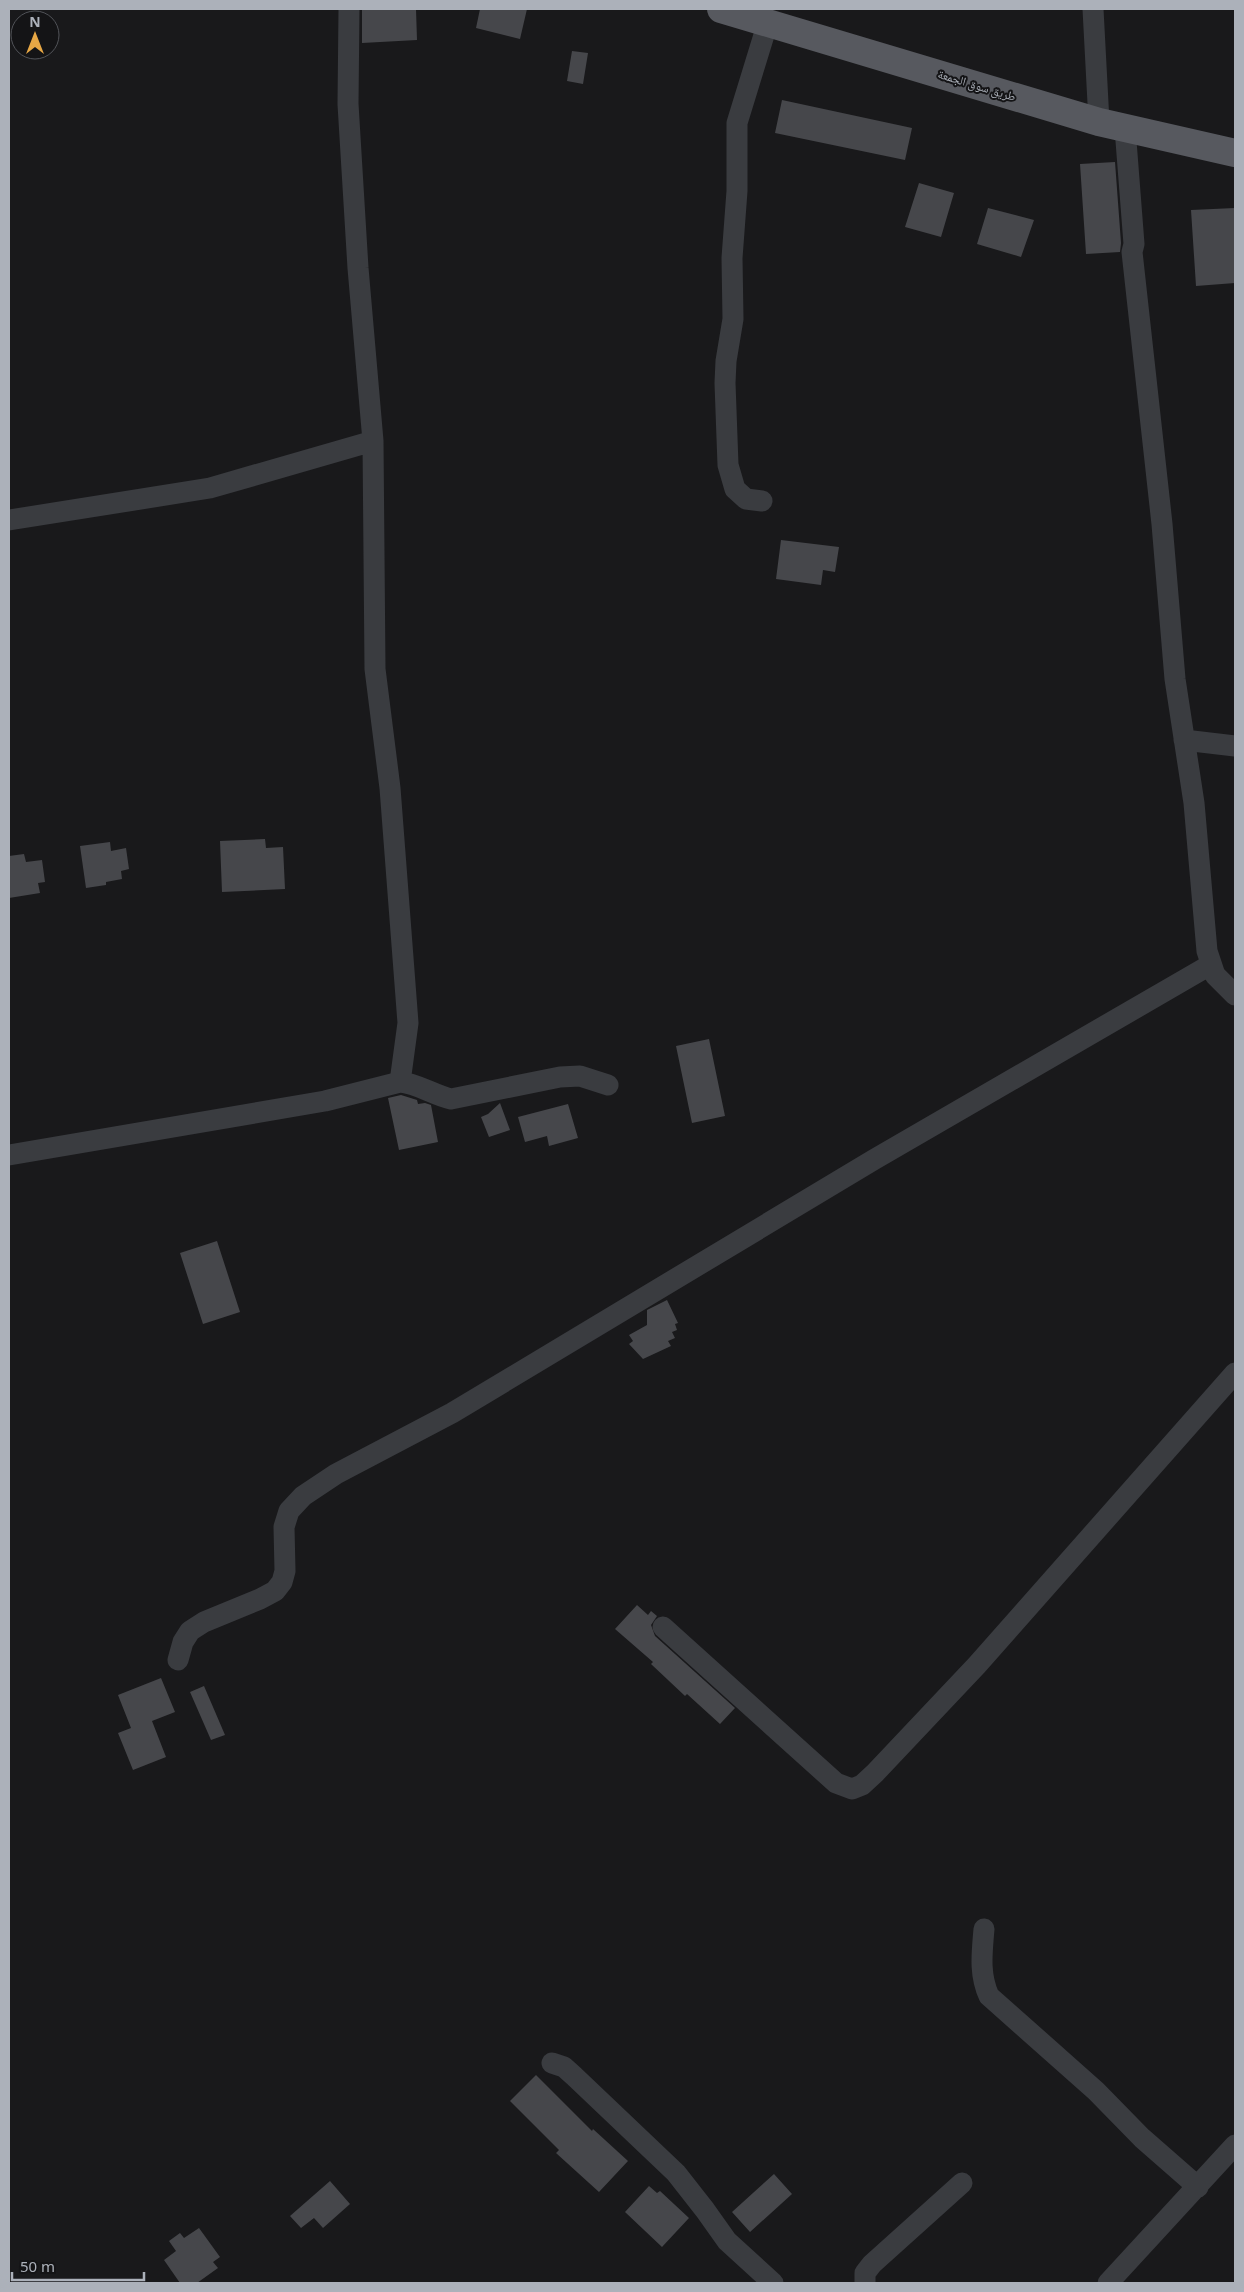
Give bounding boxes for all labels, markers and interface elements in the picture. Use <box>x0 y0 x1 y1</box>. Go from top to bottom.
north arrow <box>10 10 60 60</box>
text: N <box>29 12 41 31</box>
street label: طريق سوق الجمعة <box>936 65 1018 105</box>
scale bar <box>12 2250 145 2282</box>
text: 50 m <box>20 2256 55 2276</box>

